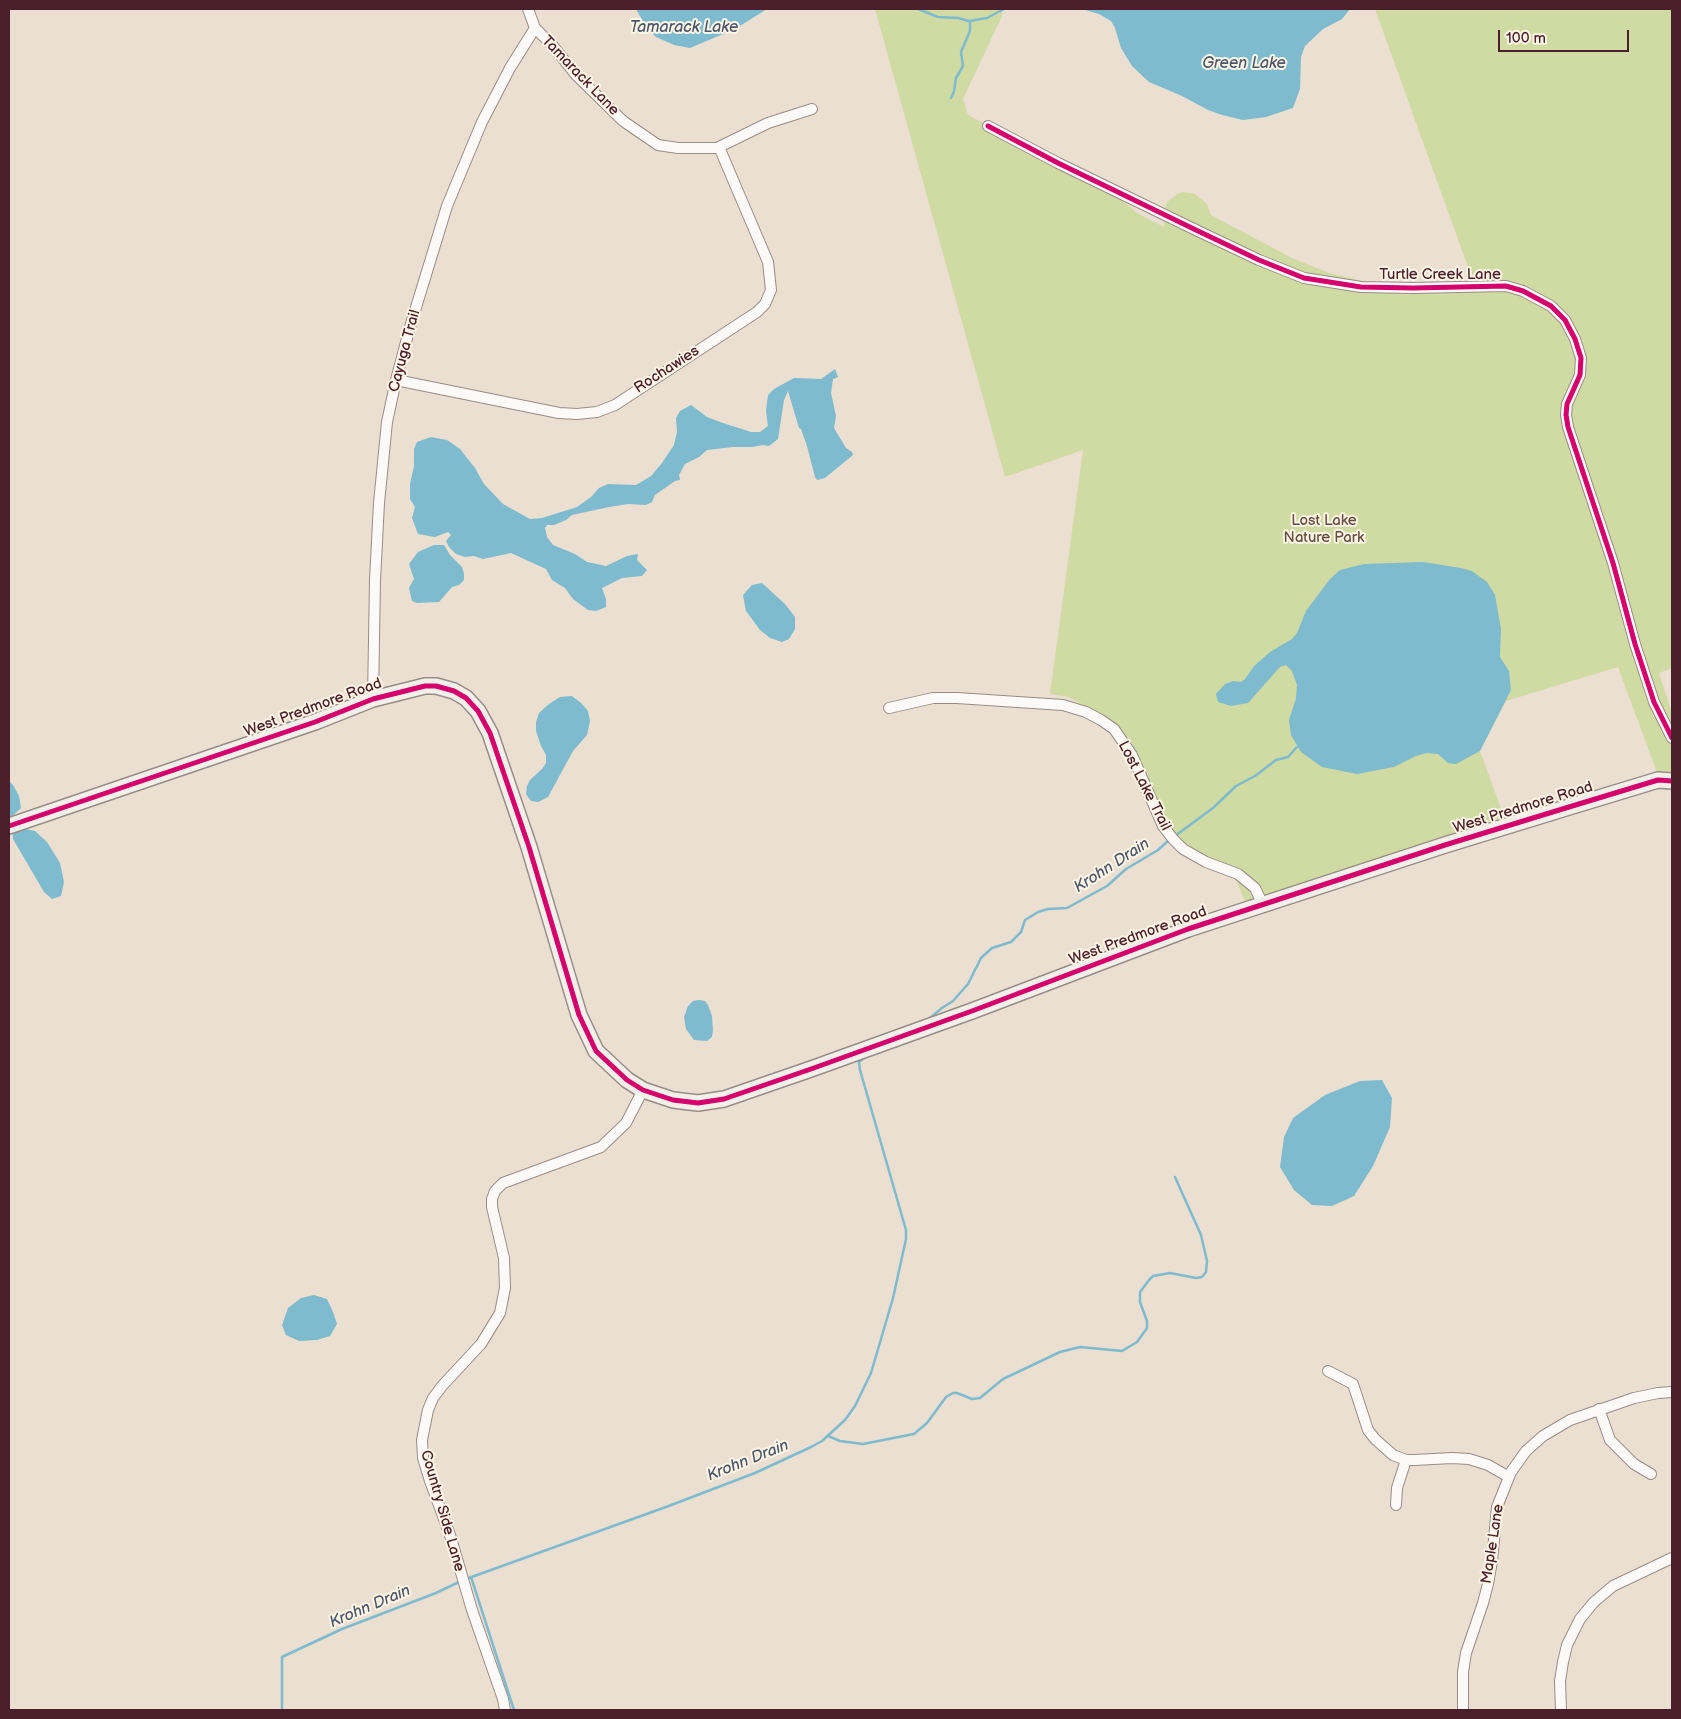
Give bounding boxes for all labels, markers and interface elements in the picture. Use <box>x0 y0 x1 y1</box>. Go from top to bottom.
water label: Tamarack Lake <box>630 18 738 38</box>
scale bar <box>1501 20 1632 52</box>
text: 100 m <box>1506 29 1546 48</box>
street label: Tamarack Lane <box>537 32 623 120</box>
water label: Green Lake <box>1202 54 1286 74</box>
street label: Turtle Creek Lane <box>1379 266 1501 284</box>
street label: Cayuga Trail <box>385 308 425 394</box>
street label: Rochawies <box>631 342 703 398</box>
park label: Lost Lake Nature Park <box>1284 512 1364 547</box>
street label: West Predmore Road <box>242 675 384 741</box>
street label: Lost Lake Trail <box>1114 738 1174 834</box>
street label: West Predmore Road <box>1451 778 1595 838</box>
water label: Krohn Drain <box>1071 834 1153 898</box>
street label: West Predmore Road <box>1067 903 1209 969</box>
water label: Krohn Drain <box>704 1436 792 1486</box>
street label: Country Side Lane <box>416 1448 468 1574</box>
street label: Maple Lane <box>1478 1503 1508 1585</box>
water label: Krohn Drain <box>327 1581 413 1633</box>

